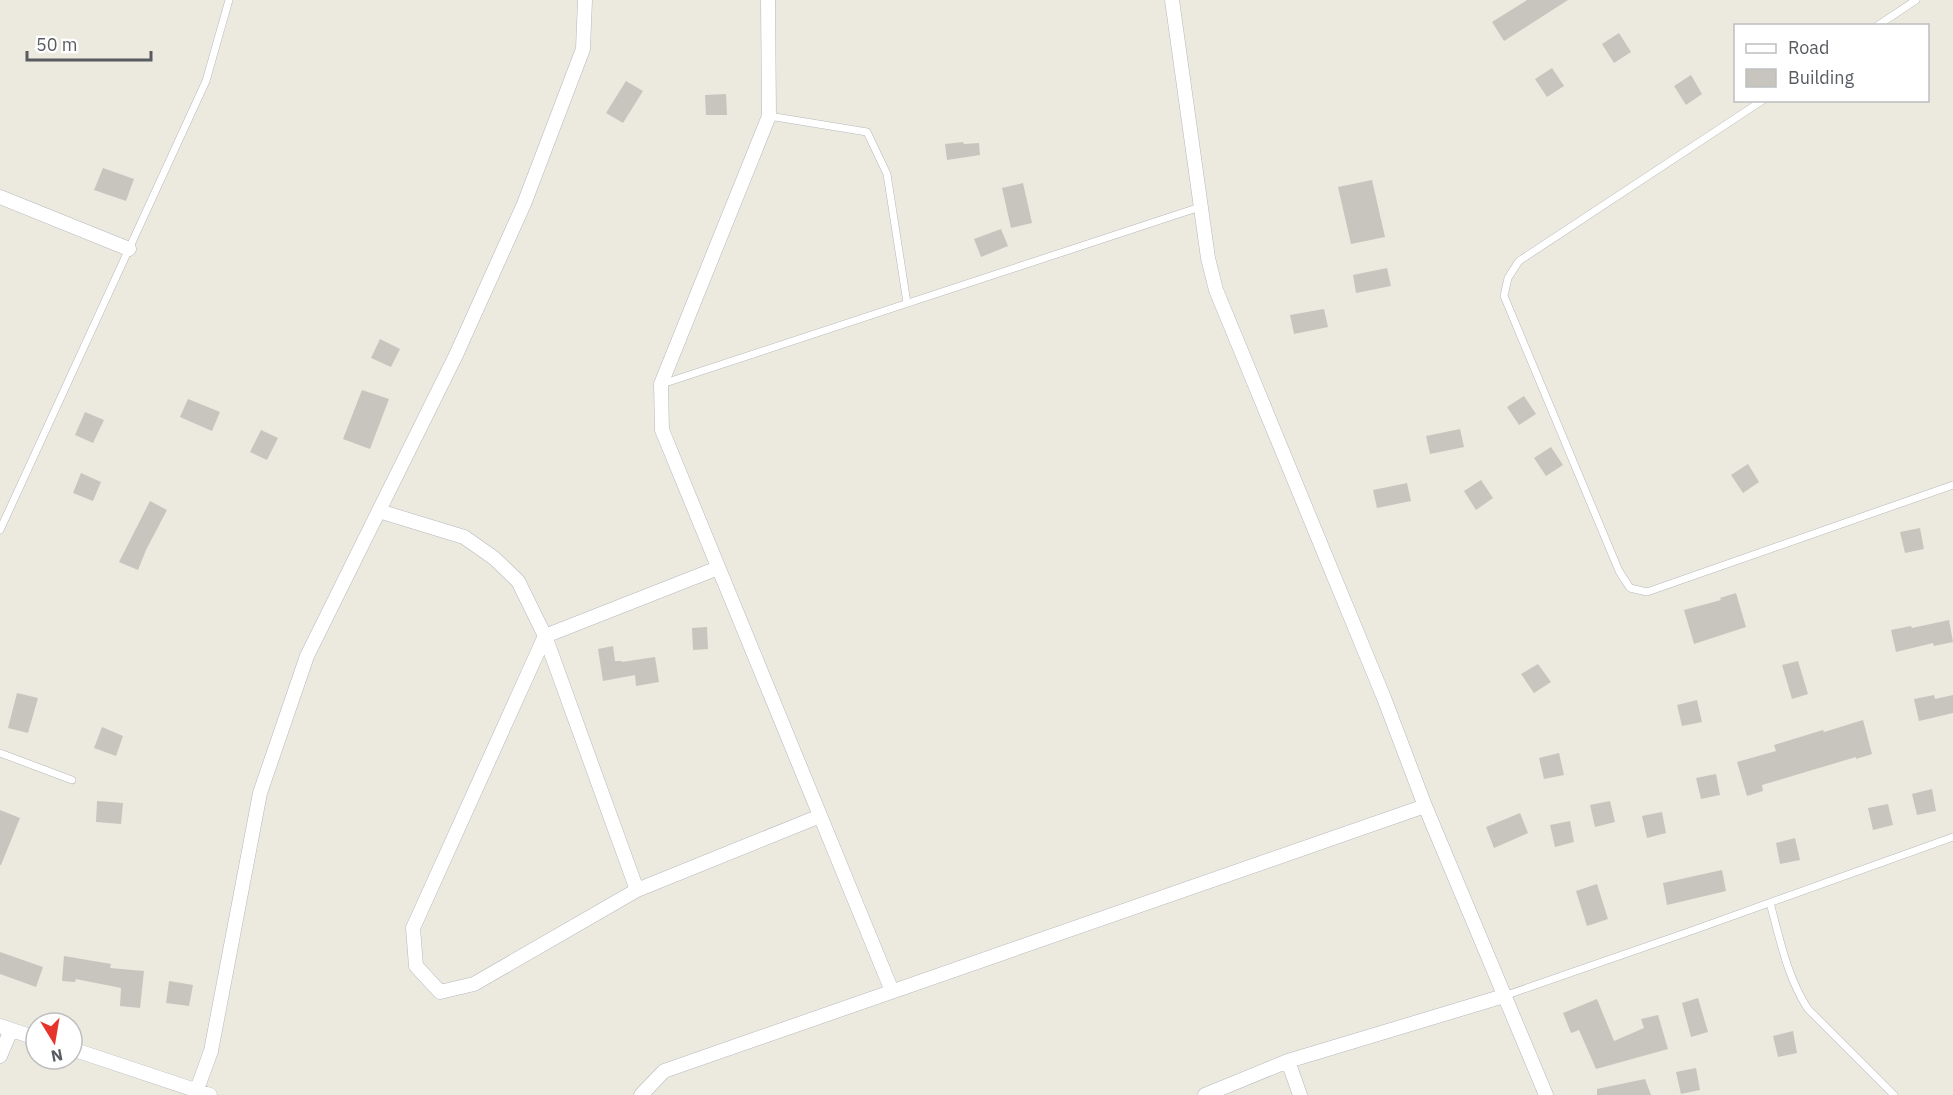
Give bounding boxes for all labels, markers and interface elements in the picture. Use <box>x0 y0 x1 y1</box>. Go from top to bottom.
scale bar <box>27 24 152 62</box>
legend <box>1734 24 1929 102</box>
text: 50 m <box>36 33 78 56</box>
text: Road <box>1788 36 1829 59</box>
text: Building <box>1788 66 1855 89</box>
north arrow <box>24 1011 84 1071</box>
text: N <box>49 1045 64 1067</box>

